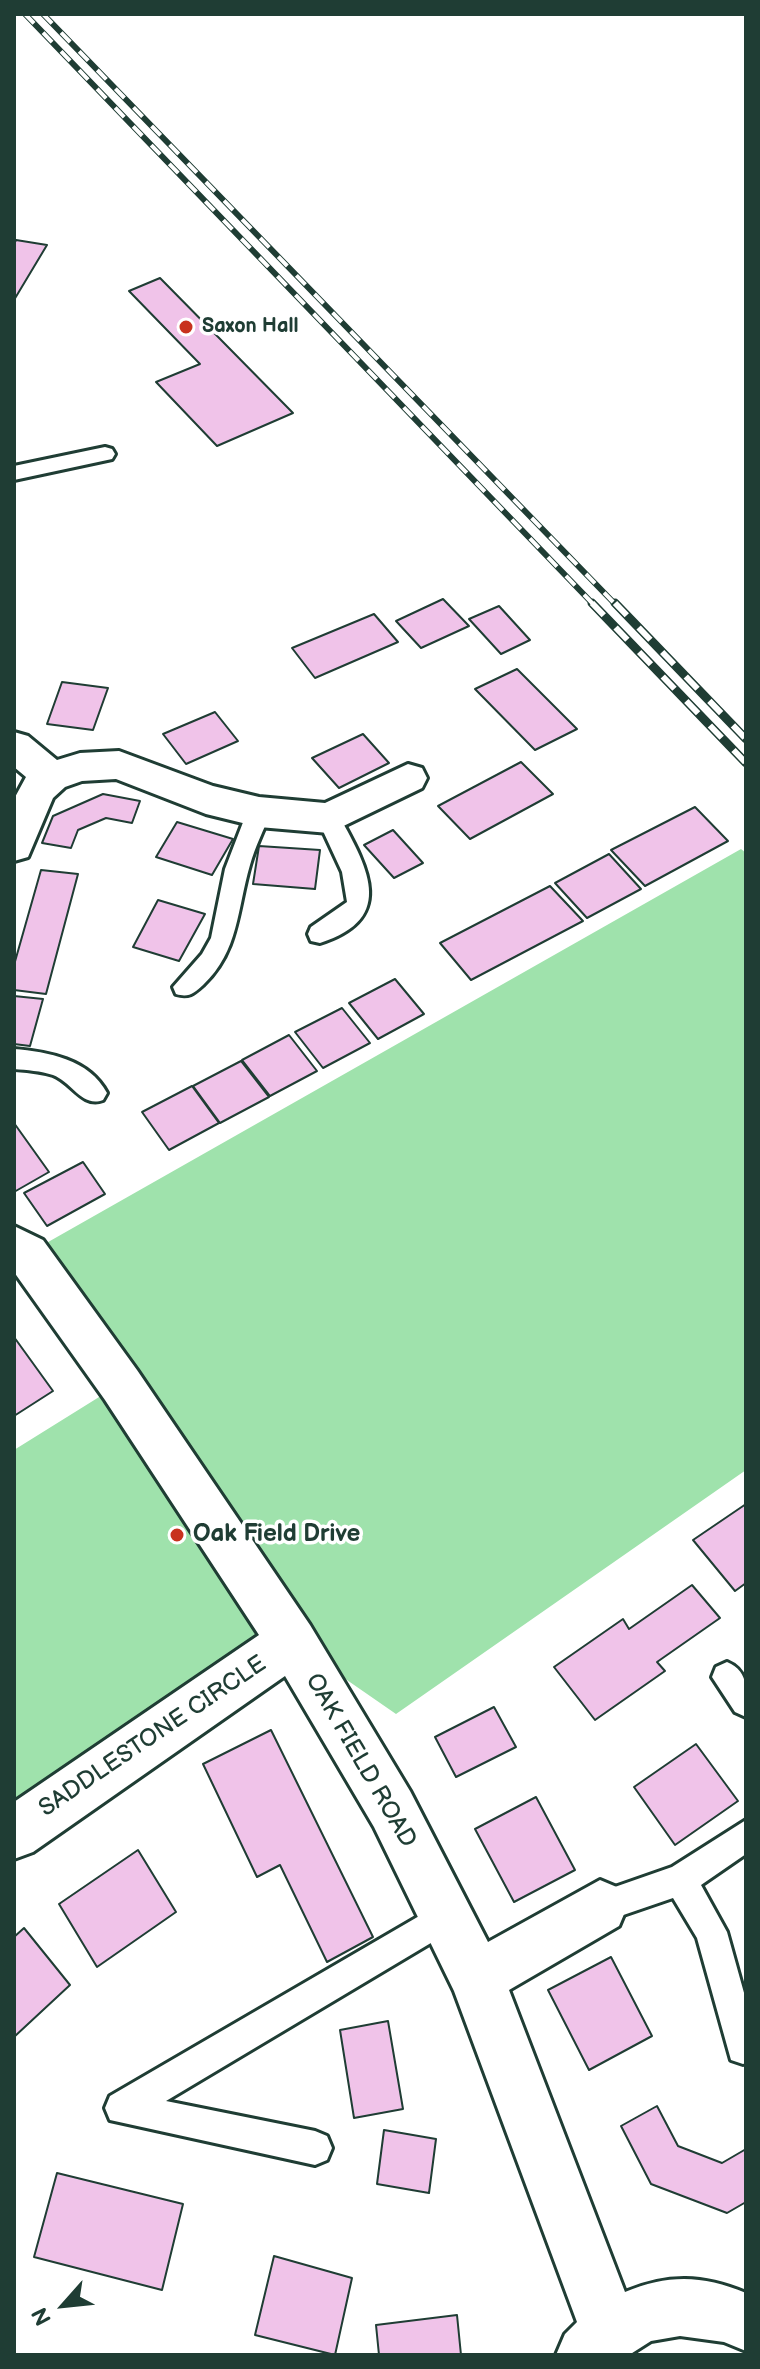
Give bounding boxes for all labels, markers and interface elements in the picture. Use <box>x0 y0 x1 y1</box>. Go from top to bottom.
place label: Saxon Hall <box>202 315 298 339</box>
marker: Saxon Hall <box>177 318 195 336</box>
place label: Oak Field Drive <box>193 1521 360 1549</box>
marker: Oak Field Drive <box>168 1526 186 1544</box>
street label: SADDLESTONE CIRCLE <box>34 1650 272 1824</box>
street label: OAK FIELD ROAD <box>298 1669 422 1853</box>
north arrow <box>24 2265 104 2345</box>
text: N <box>26 2303 58 2330</box>

